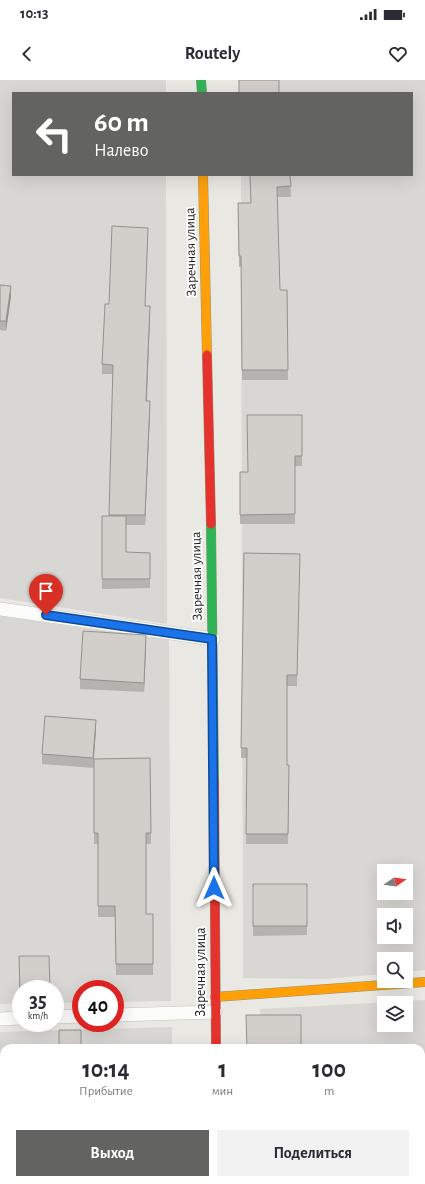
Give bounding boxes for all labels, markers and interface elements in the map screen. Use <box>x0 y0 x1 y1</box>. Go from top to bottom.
text: 10:13 <box>20 6 49 21</box>
icon: back <box>16 43 38 65</box>
icon: heart <box>387 43 409 65</box>
text: Routely <box>185 45 240 63</box>
icon: left <box>28 108 80 160</box>
text: 60 m <box>94 109 149 137</box>
text: Налево <box>94 142 148 160</box>
street label: Заречная улица <box>183 207 199 297</box>
street label: Заречная улица <box>189 531 205 621</box>
pin <box>29 574 63 615</box>
icon: arrive <box>35 580 57 602</box>
north arrow <box>377 864 413 900</box>
map controls <box>377 864 413 1032</box>
position arrow <box>193 867 235 909</box>
button: sound <box>377 908 413 944</box>
street label: Заречная улица <box>194 927 208 1017</box>
button: search <box>377 952 413 988</box>
speed limit sign: 40 <box>72 980 124 1032</box>
text: 35 <box>29 991 47 1011</box>
button: layers <box>377 996 413 1032</box>
text: km/h <box>28 1011 48 1021</box>
text: 10:14 <box>82 1058 130 1082</box>
text: 1 <box>218 1058 227 1082</box>
text: 100 <box>312 1058 346 1082</box>
text: Прибытие <box>79 1085 133 1098</box>
text: мин <box>212 1085 233 1098</box>
text: m <box>324 1085 334 1098</box>
button: Выход <box>16 1130 209 1176</box>
button: Поделиться <box>217 1130 409 1176</box>

